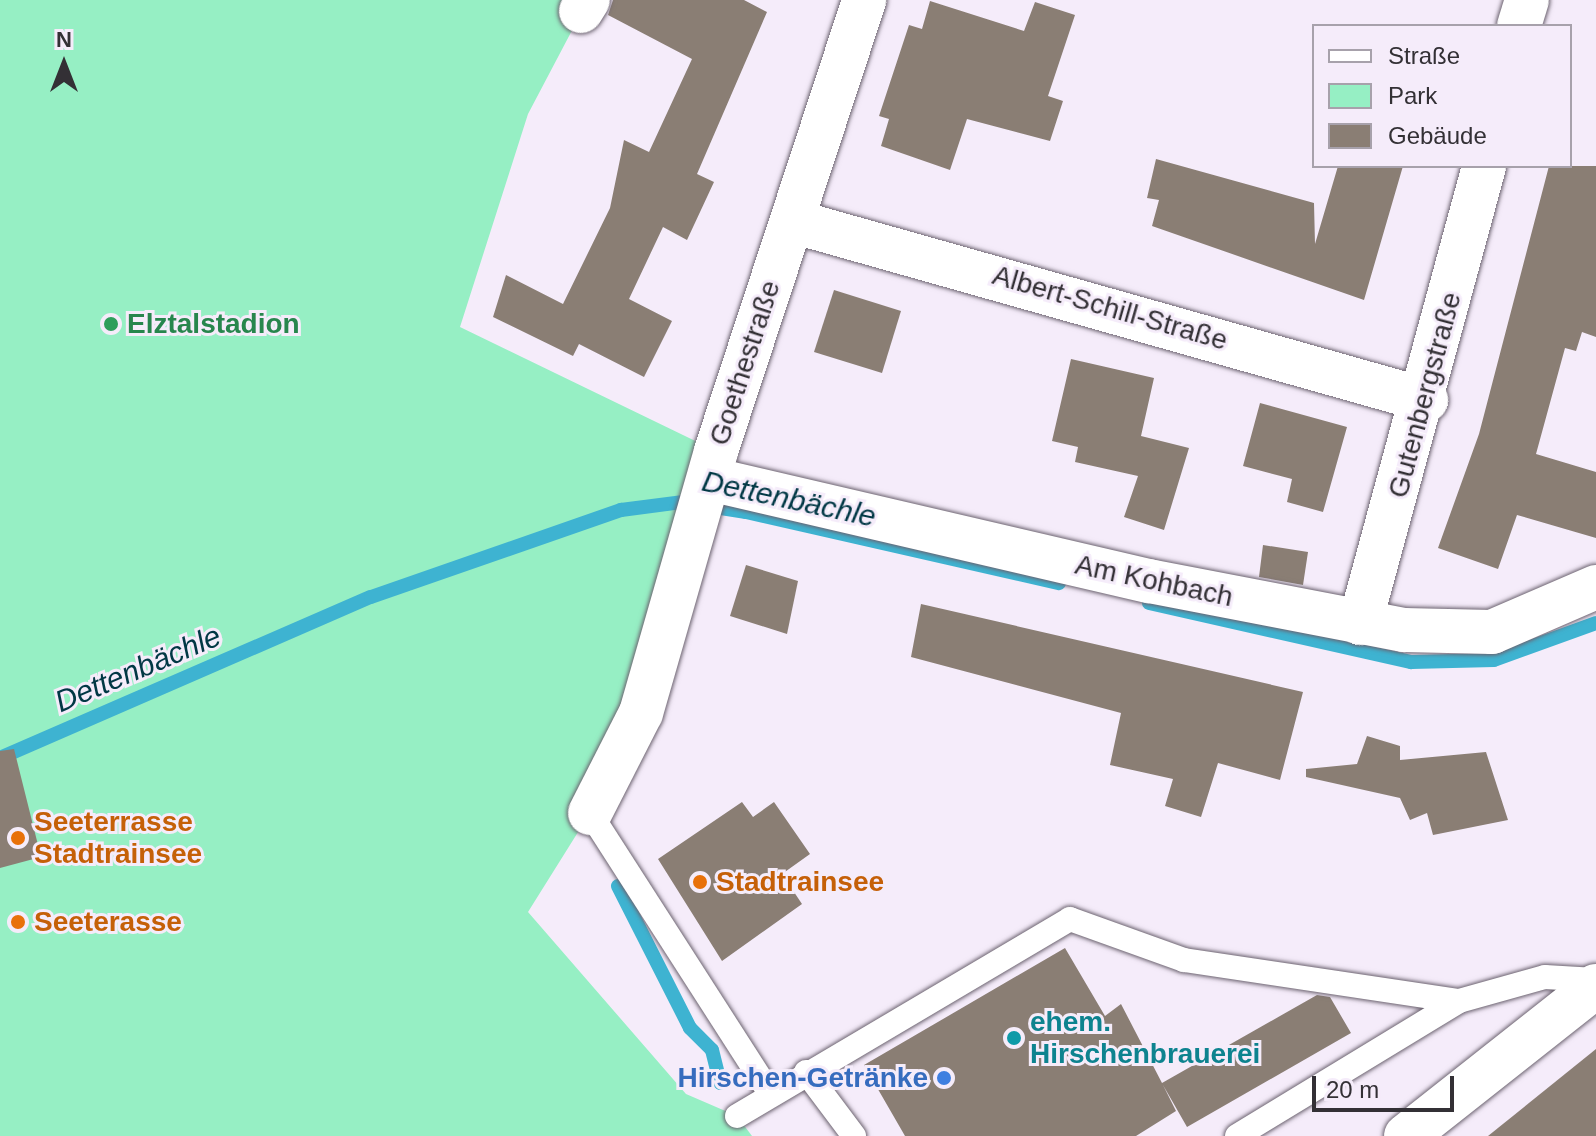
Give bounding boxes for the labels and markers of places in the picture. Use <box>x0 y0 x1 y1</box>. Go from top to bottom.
place label: Elztalstadion <box>127 307 300 341</box>
marker: Elztalstadion <box>102 315 120 333</box>
place label: Seeterrasse Stadtrainsee <box>34 805 202 871</box>
marker: Seeterrasse Stadtrainsee <box>9 829 27 847</box>
place label: Stadtrainsee <box>716 865 884 899</box>
marker: Stadtrainsee <box>691 873 709 891</box>
place label: Seeterasse <box>34 905 182 939</box>
marker: Seeterasse <box>9 913 27 931</box>
place label: ehem. Hirschenbrauerei <box>1030 1005 1260 1071</box>
marker: ehem. Hirschenbrauerei <box>1005 1029 1023 1047</box>
place label: Hirschen-Getränke <box>677 1061 928 1095</box>
marker: Hirschen-Getränke <box>935 1069 953 1087</box>

